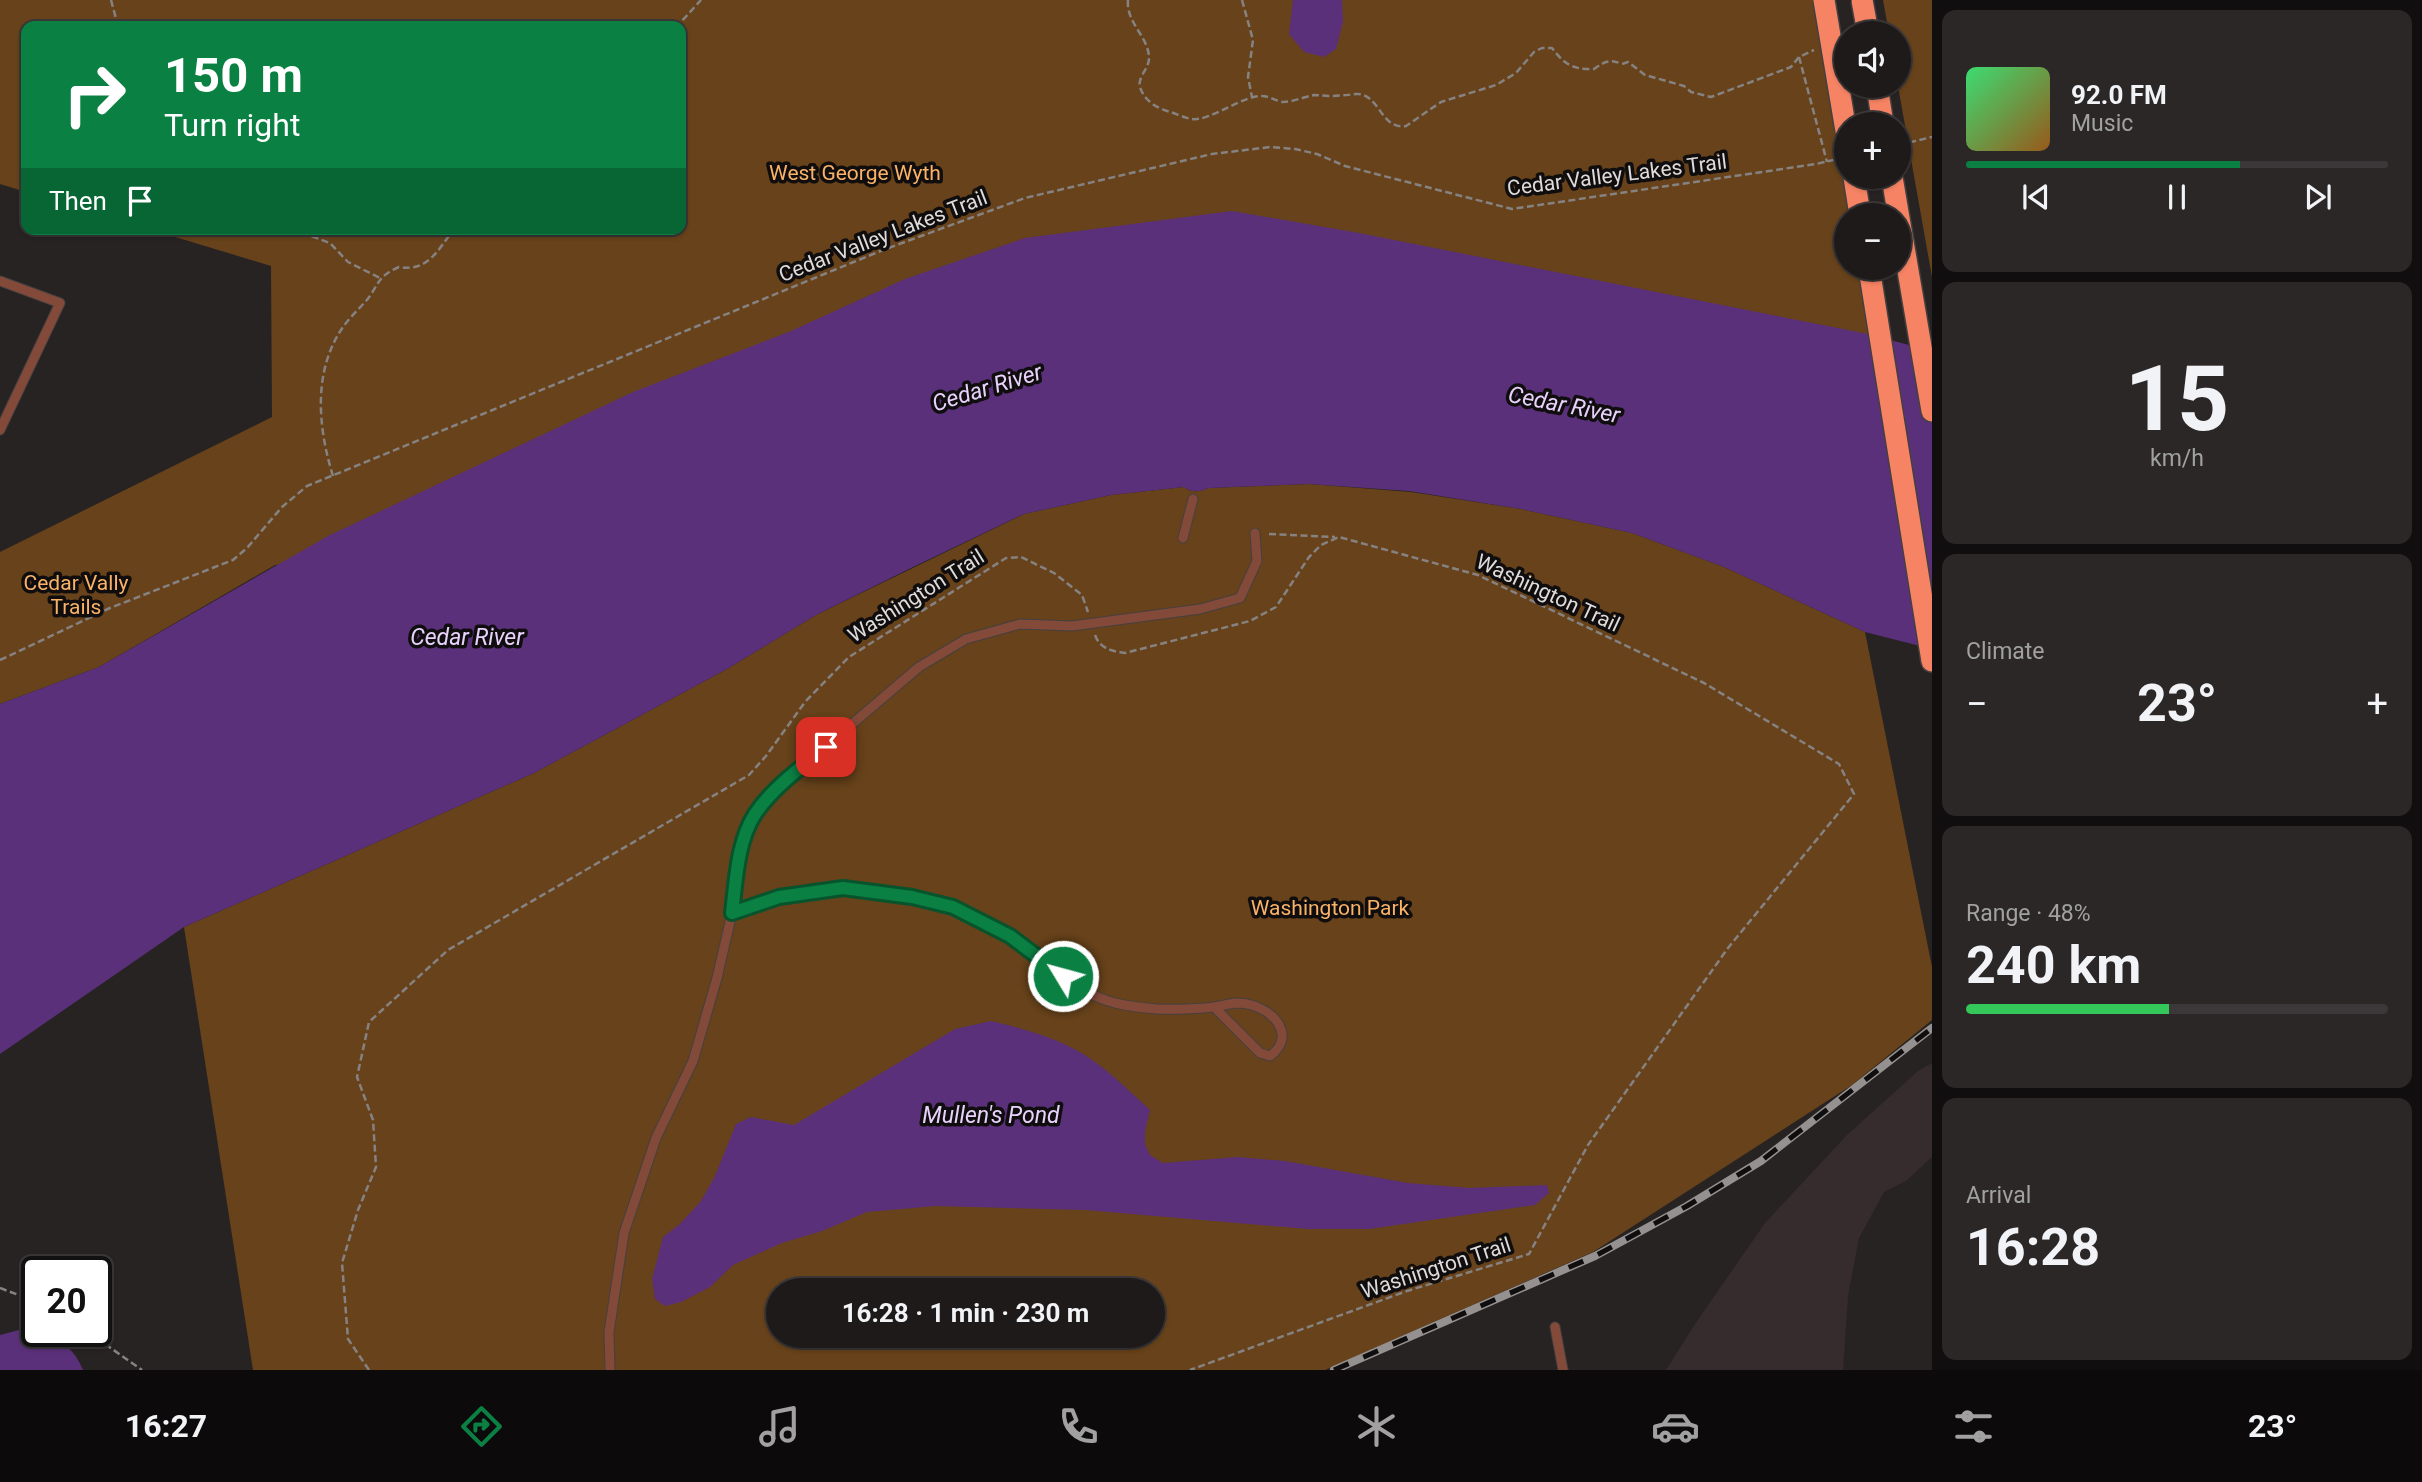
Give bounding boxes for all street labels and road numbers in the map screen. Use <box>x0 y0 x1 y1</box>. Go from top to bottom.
street label: Cedar Valley Lakes Trail <box>1506 150 1728 200</box>
street label: Cedar Valley Lakes Trail <box>775 185 991 287</box>
street label: Washington Trail <box>844 545 988 647</box>
street label: Washington Trail <box>1472 549 1624 637</box>
street label: Washington Trail <box>1358 1233 1514 1303</box>

